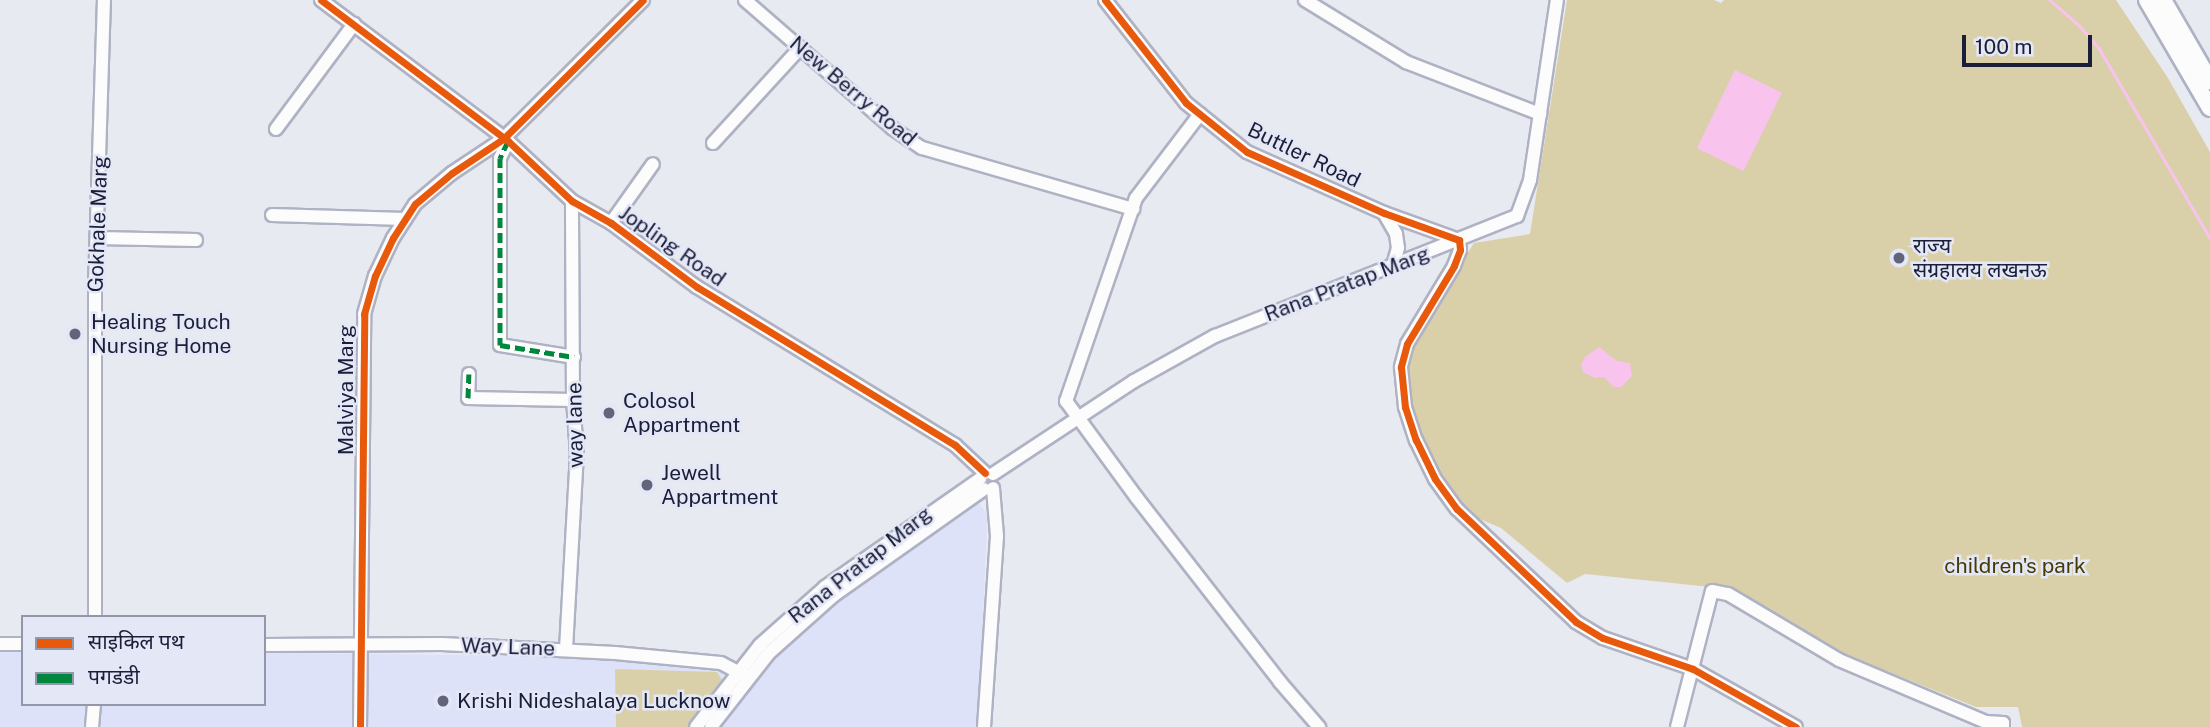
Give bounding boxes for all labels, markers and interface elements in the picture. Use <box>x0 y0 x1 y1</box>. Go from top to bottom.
scale bar <box>1965 21 2094 65</box>
street label: New Berry Road <box>784 31 922 151</box>
text: 100 m <box>1975 34 2032 59</box>
street label: Buttler Road <box>1243 117 1365 193</box>
street label: Gokhale Marg <box>83 155 113 293</box>
street label: Jopling Road <box>614 200 730 292</box>
place label: राज्य संग्रहालय लखनऊ <box>1913 233 2047 283</box>
street label: Rana Pratap Marg <box>1261 241 1433 327</box>
marker: राज्य संग्रहालय लखनऊ <box>1891 250 1907 266</box>
place label: Healing Touch Nursing Home <box>91 309 231 359</box>
marker: Healing Touch Nursing Home <box>65 324 85 344</box>
street label: Malviya Marg <box>333 325 359 455</box>
street label: way lane <box>562 382 588 468</box>
place label: Colosol Appartment <box>623 388 740 438</box>
marker: Colosol Appartment <box>601 405 617 421</box>
place label: Jewell Appartment <box>661 460 778 510</box>
marker: Jewell Appartment <box>639 477 655 493</box>
street label: Rana Pratap Marg <box>783 501 937 629</box>
park label: children's park <box>1944 553 2086 579</box>
legend <box>21 615 266 706</box>
text: साइकिल पथ <box>88 629 184 654</box>
street label: Way Lane <box>461 633 555 661</box>
text: पगडंडी <box>88 664 140 689</box>
place label: Krishi Nideshalaya Lucknow <box>457 688 730 714</box>
marker: Krishi Nideshalaya Lucknow <box>435 693 451 709</box>

